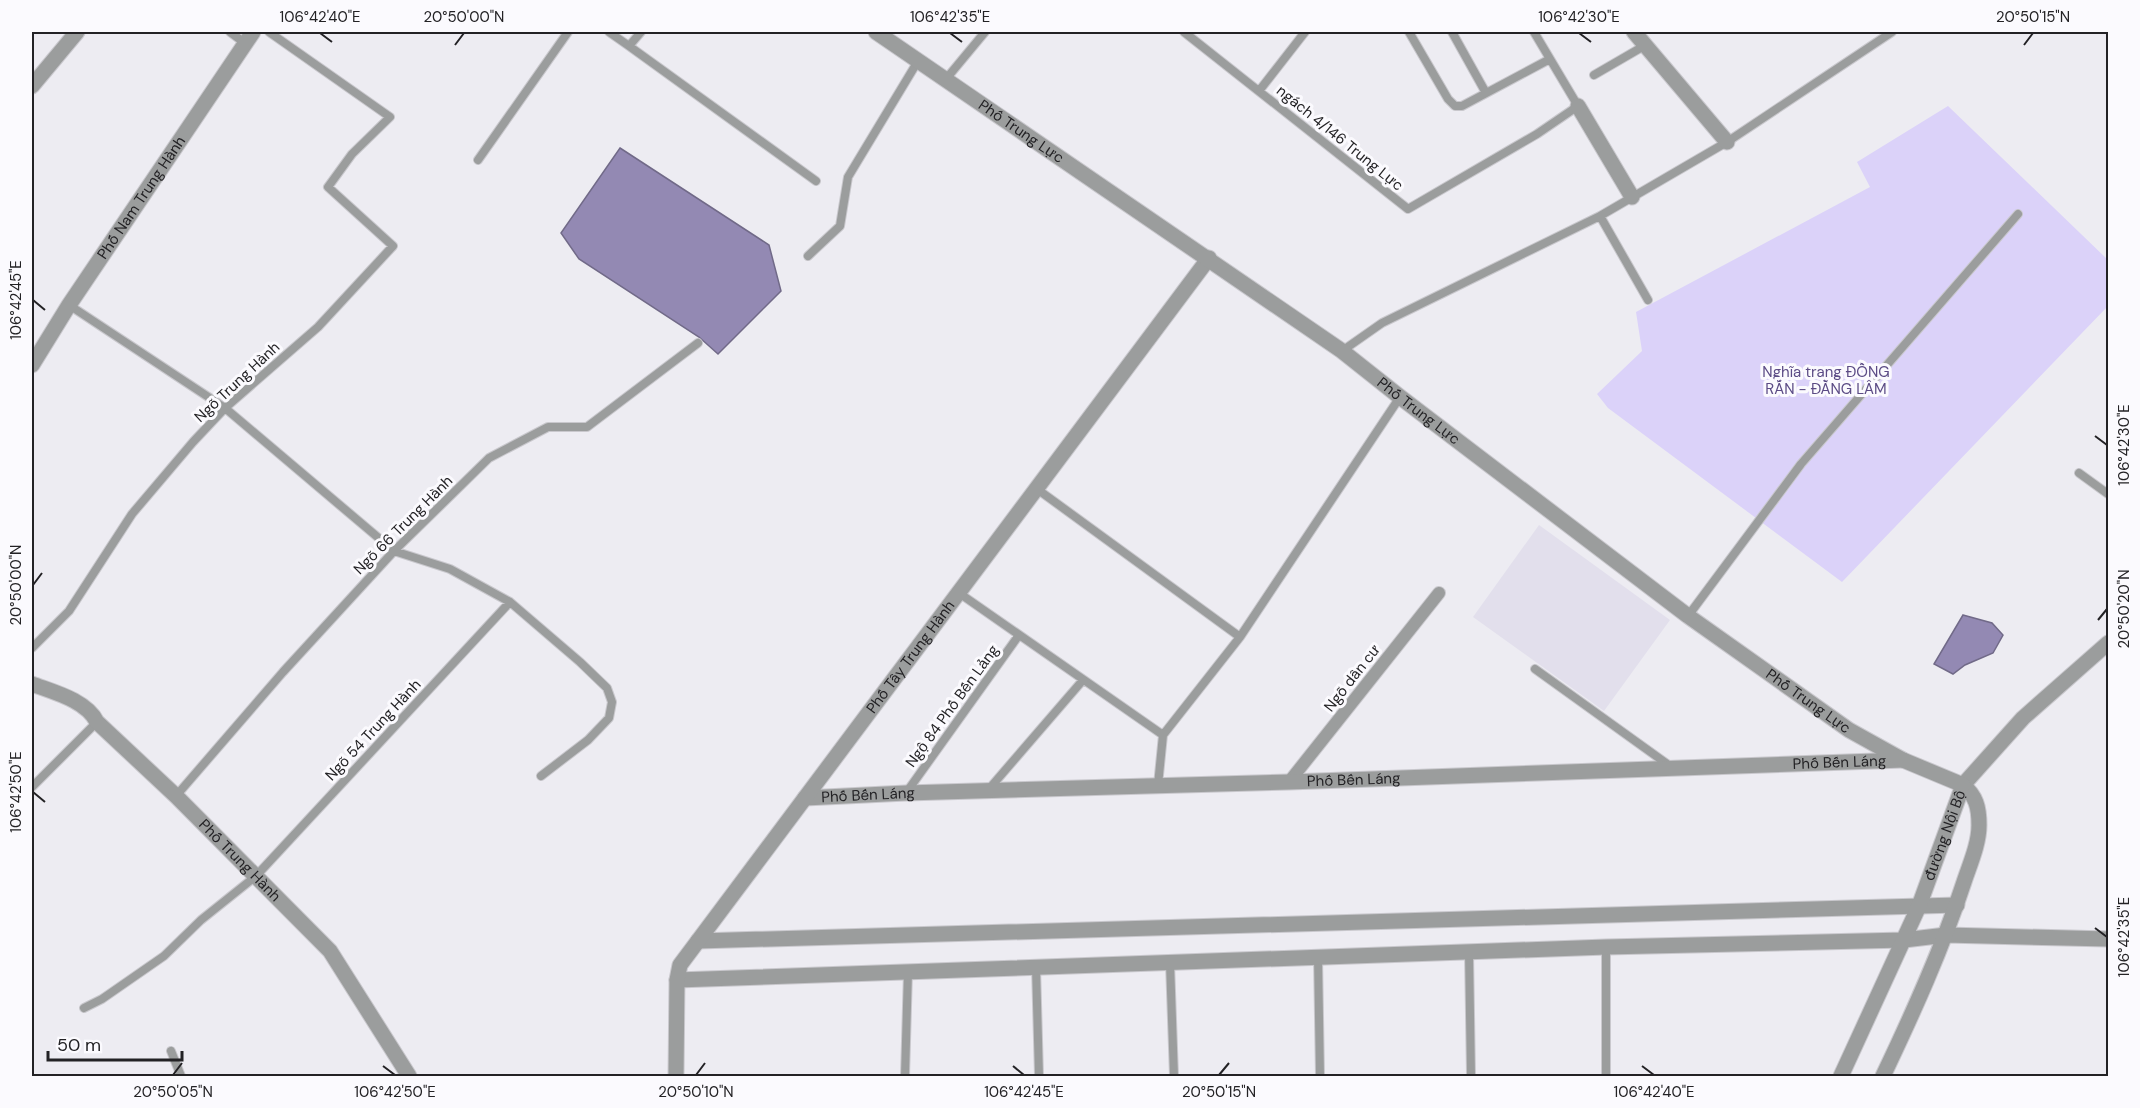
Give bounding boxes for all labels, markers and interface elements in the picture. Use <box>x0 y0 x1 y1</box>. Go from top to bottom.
text: 106°42'40"E <box>279 7 361 27</box>
text: 20°50'00"N <box>424 7 504 27</box>
text: 106°42'35"E <box>910 7 990 27</box>
text: 106°42'30"E <box>1538 7 1620 27</box>
text: 20°50'15"N <box>1996 7 2070 27</box>
street label: ngách 4/146 Trung Lực <box>1272 81 1408 195</box>
street label: Phố Trung Lực <box>975 95 1068 168</box>
street label: Phố Nam Trung Hành <box>93 132 190 263</box>
text: 106°42'45"E <box>6 260 26 340</box>
street label: Ngõ Trung Hành <box>190 337 284 427</box>
park label: Nghĩa trang ĐỒNG RẮN - ĐẰNG LÂM <box>1762 362 1890 399</box>
street label: Phố Trung Lực <box>1373 373 1464 449</box>
text: 106°42'30"E <box>2114 404 2134 486</box>
street label: Ngõ 66 Trung Hành <box>349 471 457 579</box>
text: 20°50'00"N <box>6 545 26 625</box>
text: 20°50'20"N <box>2114 569 2134 649</box>
street label: Phố Tây Trung Hành <box>862 596 959 718</box>
street label: Ngõ dân cư <box>1319 640 1385 716</box>
street label: Ngộ 84 Phố Bến Lảng <box>901 641 1003 771</box>
street label: Phố Trung Lực <box>1762 664 1855 738</box>
street label: Ngõ 54 Trung Hành <box>321 675 425 785</box>
text: 106°42'50"E <box>6 751 26 833</box>
street label: Phố Bến Láng <box>1792 751 1886 774</box>
street label: Phố Bến Láng <box>1307 768 1401 791</box>
street label: Phố Bến Láng <box>821 783 915 807</box>
street label: đường Nội Bộ <box>1919 788 1970 883</box>
street label: Phố Trung Hành <box>195 815 285 906</box>
text: 106°42'35"E <box>2114 897 2134 977</box>
scale bar <box>48 1024 182 1062</box>
text: 50 m <box>57 1033 101 1057</box>
text: 20°50'05"N <box>133 1082 213 1102</box>
text: 106°42'50"E <box>354 1082 436 1102</box>
text: 20°50'10"N <box>658 1082 734 1102</box>
text: 106°42'45"E <box>984 1082 1064 1102</box>
text: 20°50'15"N <box>1182 1082 1256 1102</box>
text: 106°42'40"E <box>1613 1082 1695 1102</box>

